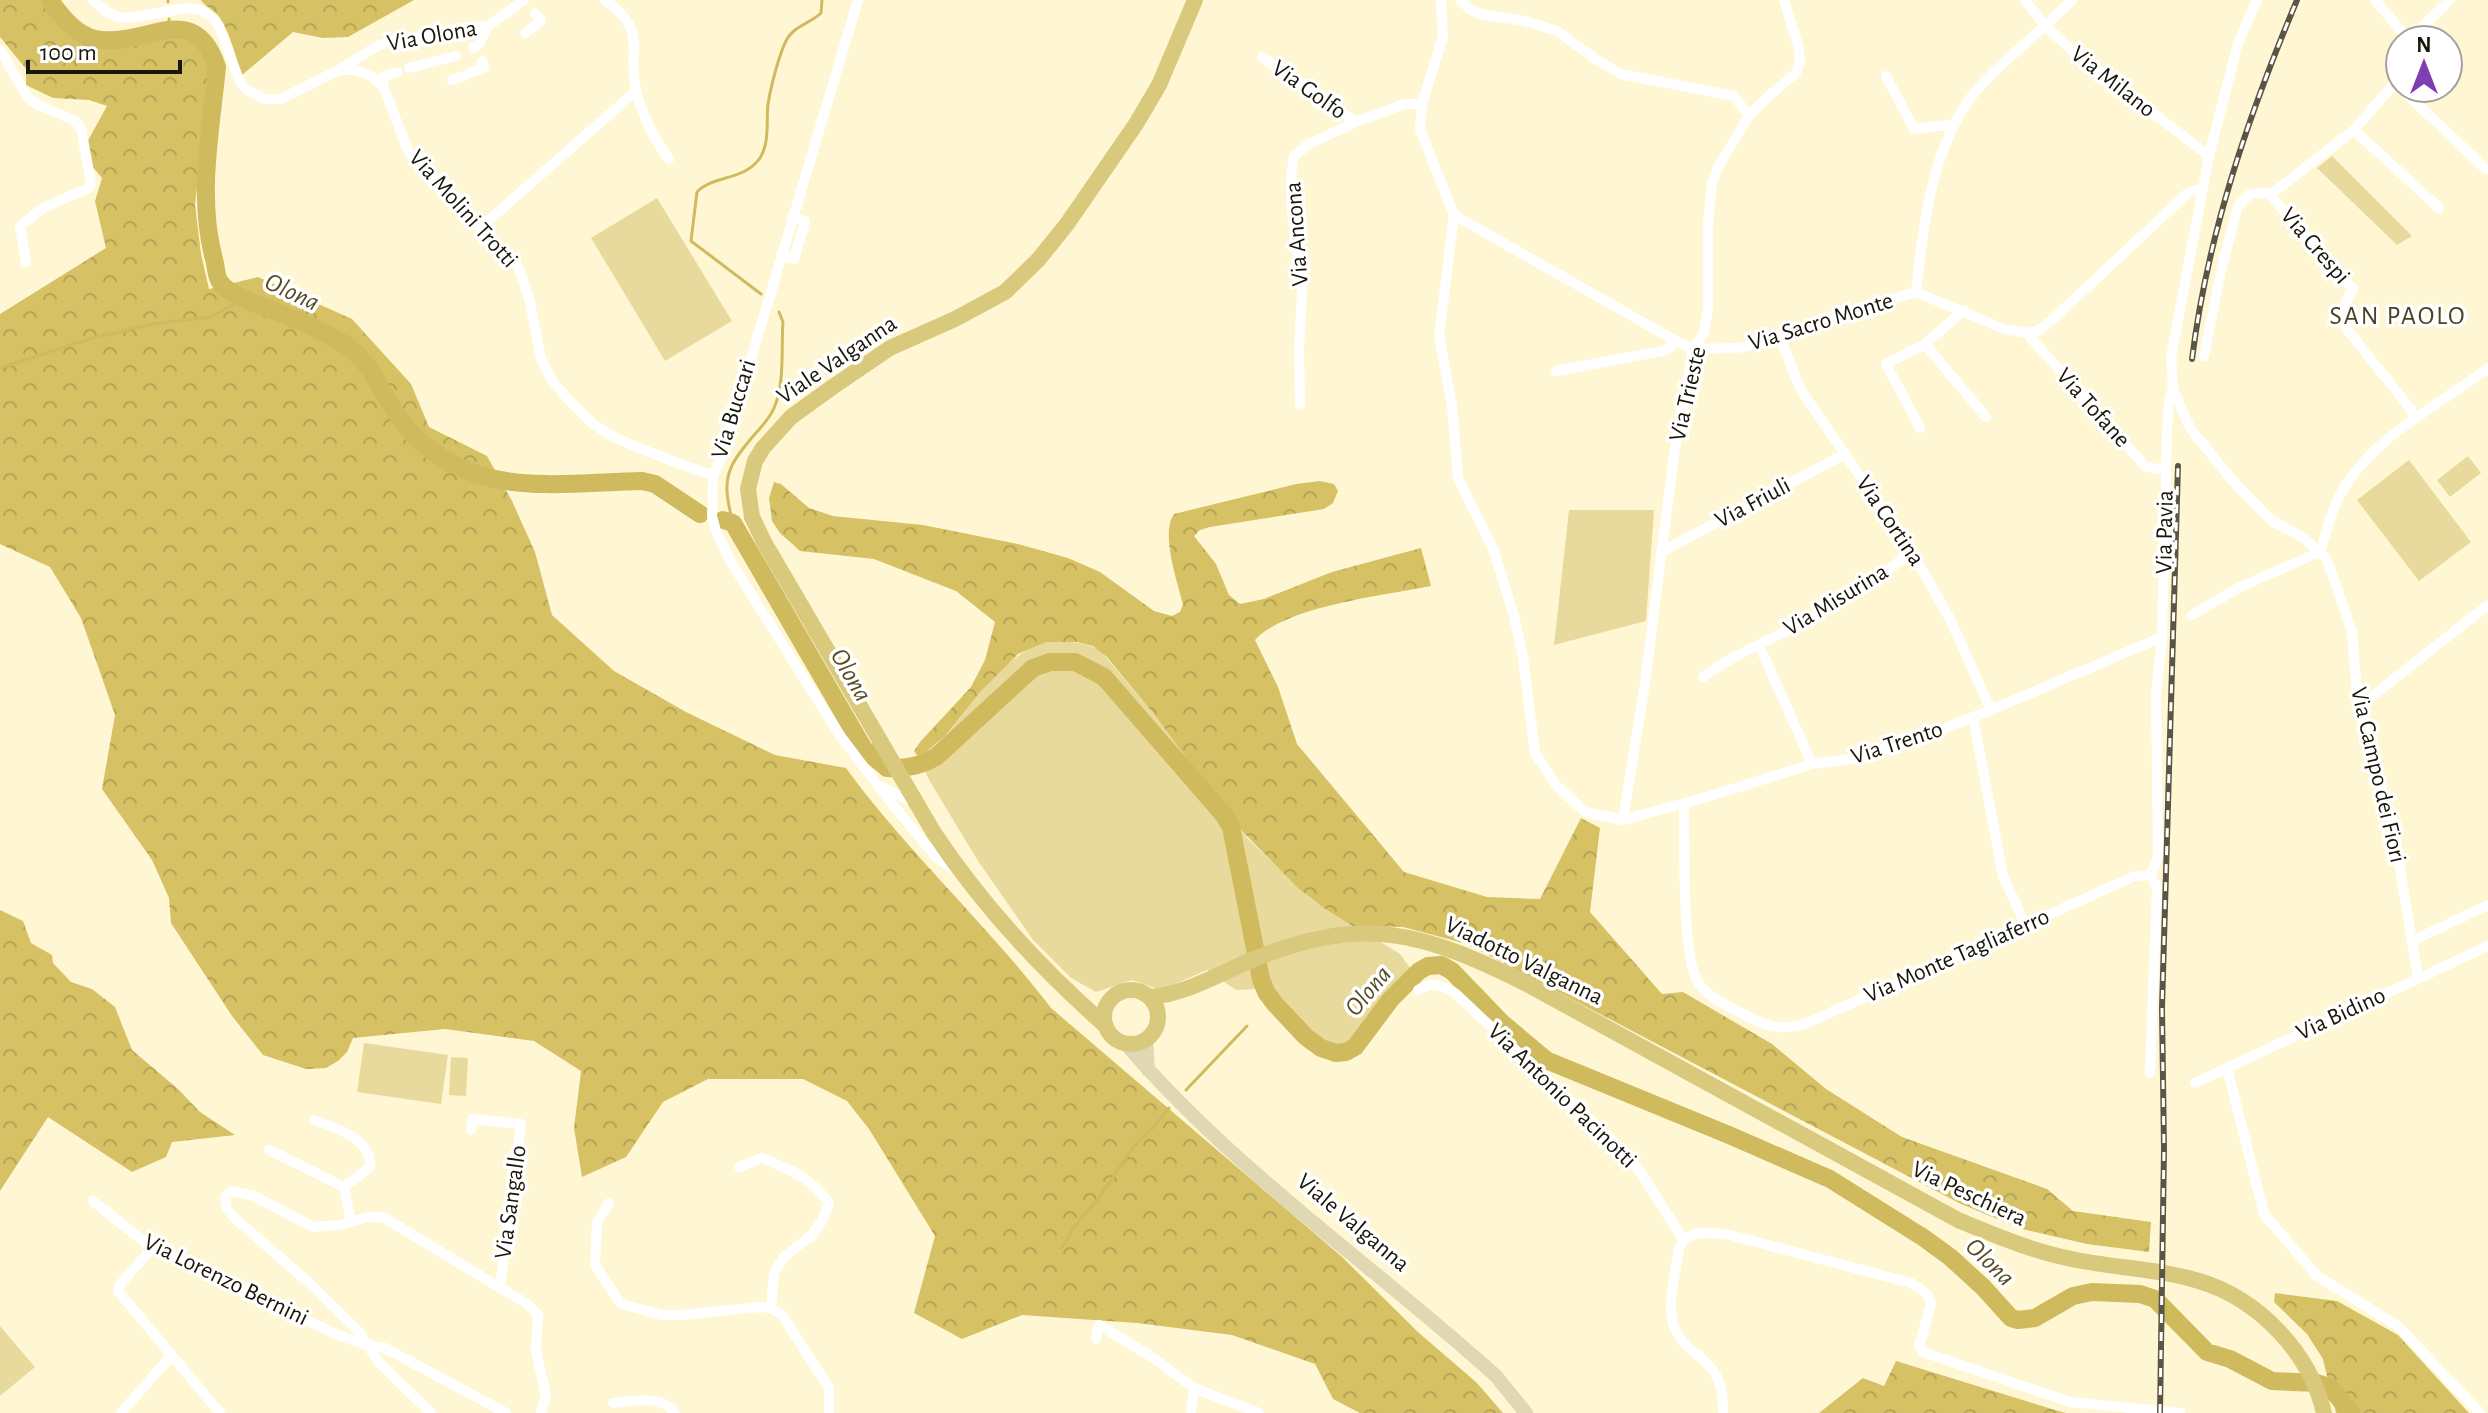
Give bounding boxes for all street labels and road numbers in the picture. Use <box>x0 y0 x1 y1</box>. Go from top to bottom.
street label: Via Olona <box>385 16 479 56</box>
street label: Via Milano <box>2066 42 2160 122</box>
street label: Via Golfo <box>1267 56 1351 124</box>
street label: Via Molini Trotti <box>404 145 522 273</box>
street label: Via Ancona <box>1281 181 1313 287</box>
street label: Via Crespi <box>2276 203 2354 289</box>
street label: Via Sacro Monte <box>1746 289 1896 355</box>
street label: Viale Valganna <box>773 311 901 409</box>
street label: Via Trieste <box>1665 344 1711 444</box>
street label: Via Buccari <box>708 357 760 461</box>
street label: Via Tofane <box>2052 364 2134 452</box>
street label: Via Cortina <box>1851 472 1929 570</box>
street label: Via Friuli <box>1711 473 1795 533</box>
street label: Via Pavia <box>2152 490 2178 574</box>
street label: Via Misurina <box>1780 560 1892 640</box>
street label: Via Campo dei Fiori <box>2346 685 2410 865</box>
street label: Via Trento <box>1848 717 1946 769</box>
street label: Via Monte Tagliaferro <box>1861 904 2053 1008</box>
street label: Viadotto Valganna <box>1441 912 1607 1010</box>
street label: Via Bidino <box>2293 983 2389 1045</box>
street label: Via Antonio Pacinotti <box>1483 1019 1641 1173</box>
street label: Via Sangallo <box>491 1144 531 1260</box>
street label: Via Peschiera <box>1908 1157 2030 1231</box>
street label: Viale Valganna <box>1292 1169 1414 1277</box>
street label: Via Lorenzo Bernini <box>140 1230 312 1330</box>

